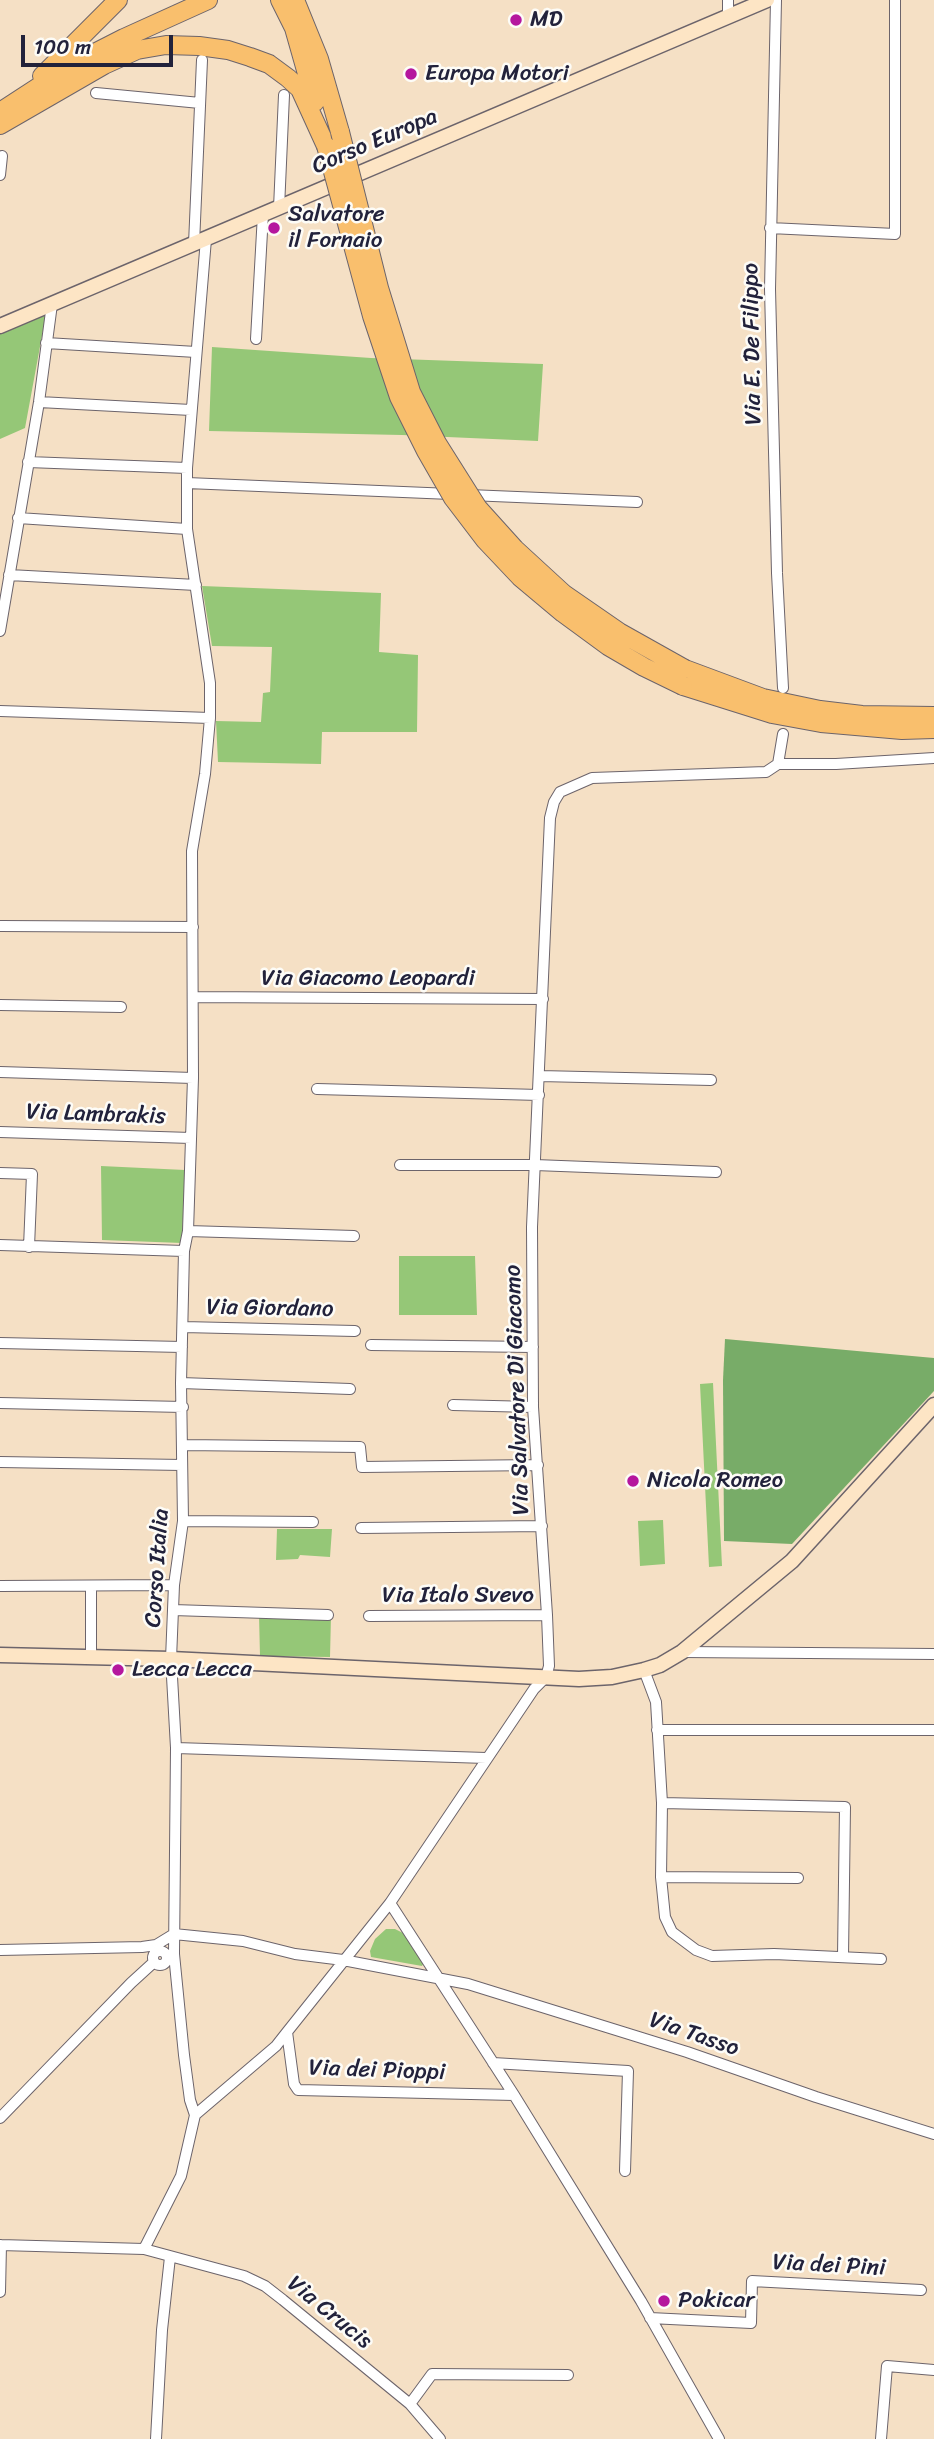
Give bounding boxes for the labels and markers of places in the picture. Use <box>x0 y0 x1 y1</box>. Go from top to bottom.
place label: MD <box>530 6 563 34</box>
marker: MD <box>508 12 524 28</box>
place label: Europa Motori <box>425 60 569 88</box>
marker: Europa Motori <box>403 66 419 82</box>
place label: Salvatore il Fornaio <box>288 201 385 255</box>
marker: Salvatore il Fornaio <box>266 220 282 236</box>
place label: Nicola Romeo <box>647 1467 783 1495</box>
marker: Nicola Romeo <box>625 1473 641 1489</box>
place label: Lecca Lecca <box>132 1656 252 1684</box>
marker: Lecca Lecca <box>110 1662 126 1678</box>
place label: Pokicar <box>678 2287 755 2315</box>
marker: Pokicar <box>656 2293 672 2309</box>

